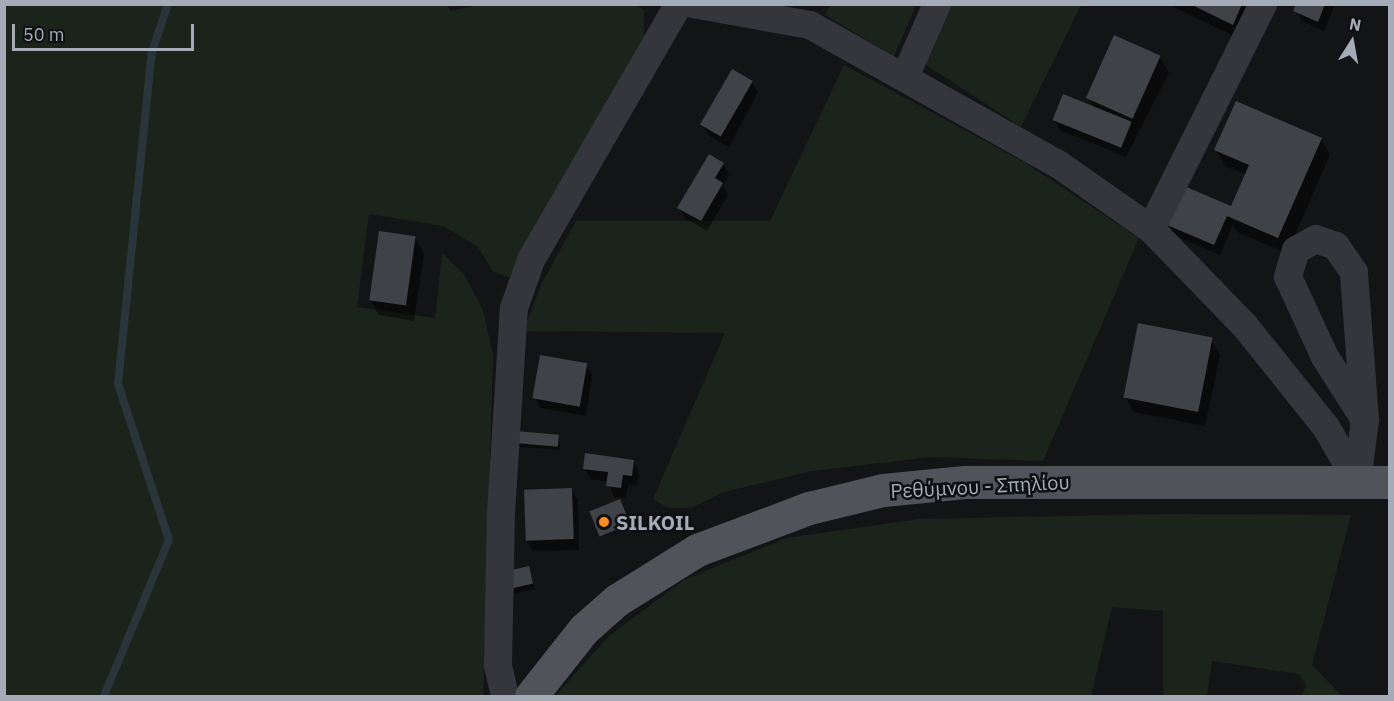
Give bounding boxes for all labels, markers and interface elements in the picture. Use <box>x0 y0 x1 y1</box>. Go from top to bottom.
scale bar <box>15 12 196 50</box>
north arrow <box>1322 12 1382 72</box>
text: N <box>1348 13 1363 35</box>
text: 50 m <box>23 23 65 46</box>
street label: Ρεθύμνου - Σπηλίου <box>890 469 1070 503</box>
place label: SILKOIL <box>616 510 694 534</box>
marker: SILKOIL <box>597 515 611 529</box>

